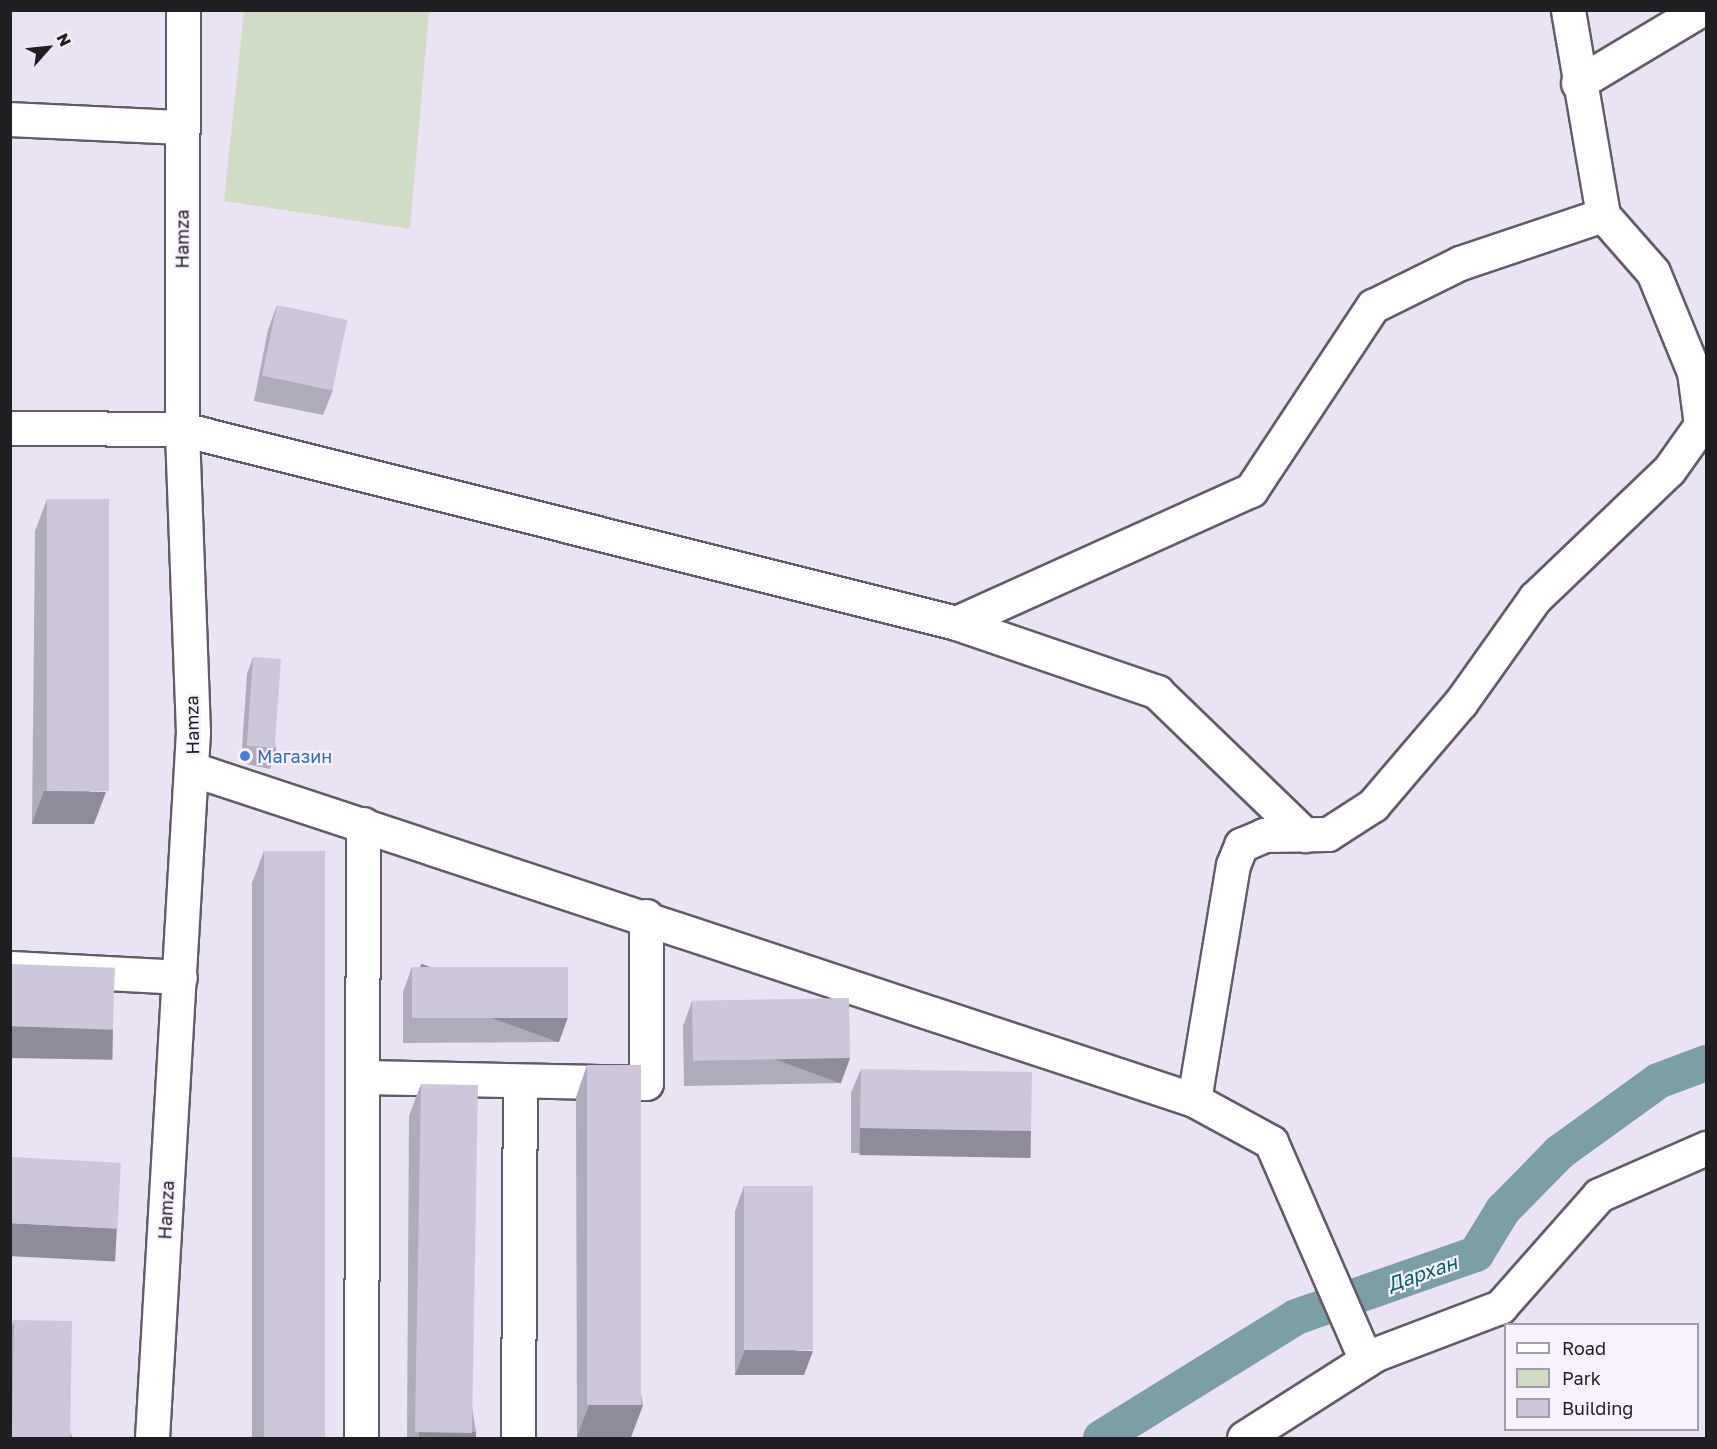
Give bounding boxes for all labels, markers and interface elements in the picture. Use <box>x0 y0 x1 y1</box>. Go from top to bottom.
north arrow <box>18 18 78 78</box>
text: N <box>52 30 76 50</box>
street label: Hamza <box>171 209 193 269</box>
street label: Hamza <box>181 695 203 755</box>
place label: Магазин <box>257 745 332 767</box>
marker: Магазин <box>238 749 252 763</box>
street label: Hamza <box>154 1180 178 1240</box>
water label: Дархан <box>1384 1250 1460 1296</box>
legend <box>1504 1323 1699 1431</box>
text: Road <box>1562 1337 1606 1359</box>
text: Park <box>1562 1367 1601 1389</box>
text: Building <box>1562 1397 1633 1419</box>

